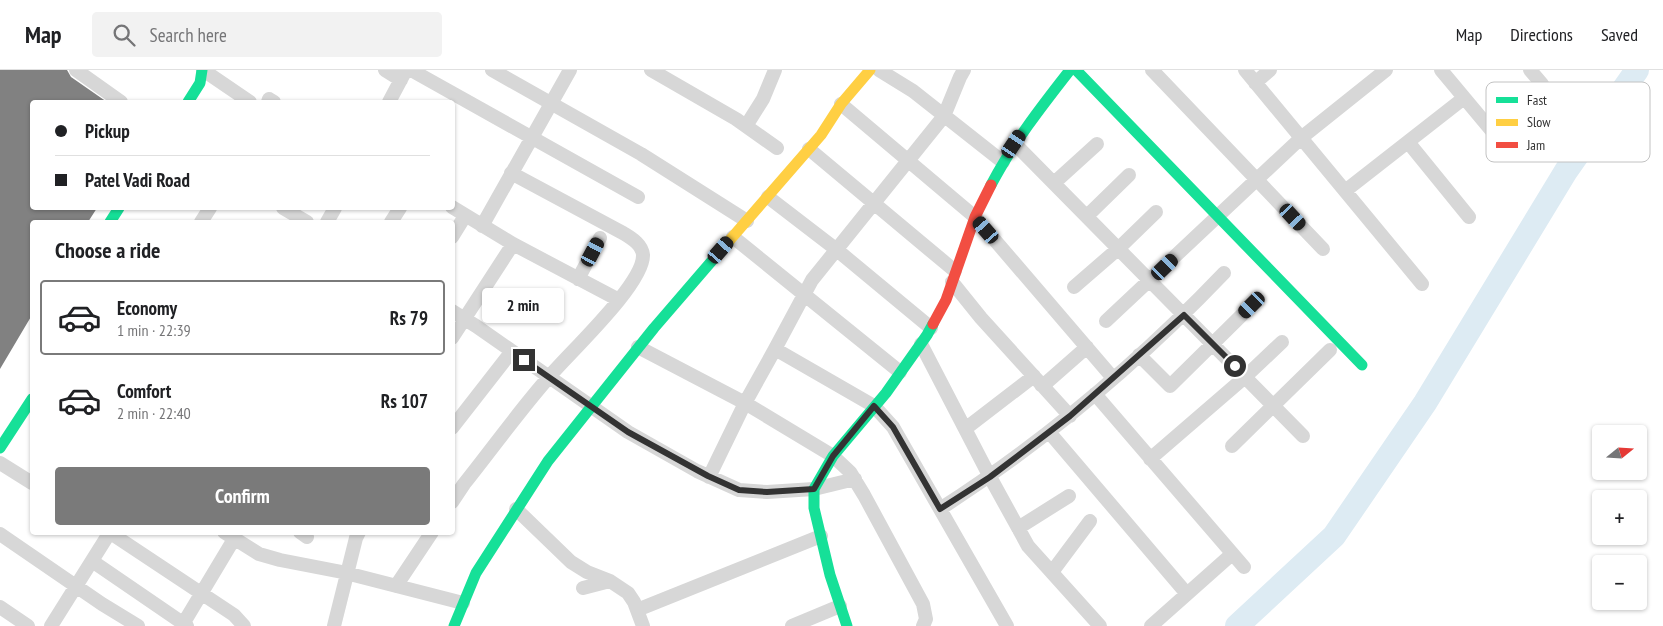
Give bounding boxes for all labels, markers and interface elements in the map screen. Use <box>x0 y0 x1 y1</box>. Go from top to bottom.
search box <box>92 12 442 57</box>
text: Map <box>25 19 62 50</box>
icon: search <box>110 21 138 49</box>
text: Search here <box>150 23 227 47</box>
text: Map <box>1456 23 1482 46</box>
text: Directions <box>1510 23 1573 46</box>
text: Saved <box>1601 23 1638 46</box>
legend <box>1486 82 1650 162</box>
text: Fast <box>1527 91 1547 109</box>
text: Slow <box>1527 113 1551 131</box>
text: Pickup <box>85 119 130 143</box>
car <box>999 127 1028 161</box>
text: Jam <box>1526 136 1545 154</box>
text: Patel Vadi Road <box>85 168 190 192</box>
car <box>1277 201 1308 233</box>
car <box>970 214 1001 246</box>
car <box>705 234 736 266</box>
car <box>579 235 606 269</box>
text: Choose a ride <box>55 236 160 264</box>
car <box>1149 251 1181 283</box>
callout: 2 min <box>483 288 565 322</box>
car <box>1236 289 1267 321</box>
icon: car <box>57 295 102 340</box>
text: 2 min <box>507 295 539 315</box>
text: Economy <box>117 296 177 320</box>
text: Rs 79 <box>390 306 428 330</box>
text: 1 min · 22:39 <box>117 320 191 340</box>
route end <box>513 349 535 371</box>
route start <box>1224 355 1246 377</box>
icon: car <box>57 378 102 423</box>
text: Comfort <box>117 379 171 403</box>
text: Rs 107 <box>381 389 428 413</box>
text: 2 min · 22:40 <box>117 403 191 423</box>
north arrow <box>1592 425 1648 480</box>
map controls <box>1592 425 1647 610</box>
button: Confirm <box>55 467 430 525</box>
button: + <box>1592 490 1647 545</box>
button: − <box>1592 555 1647 610</box>

